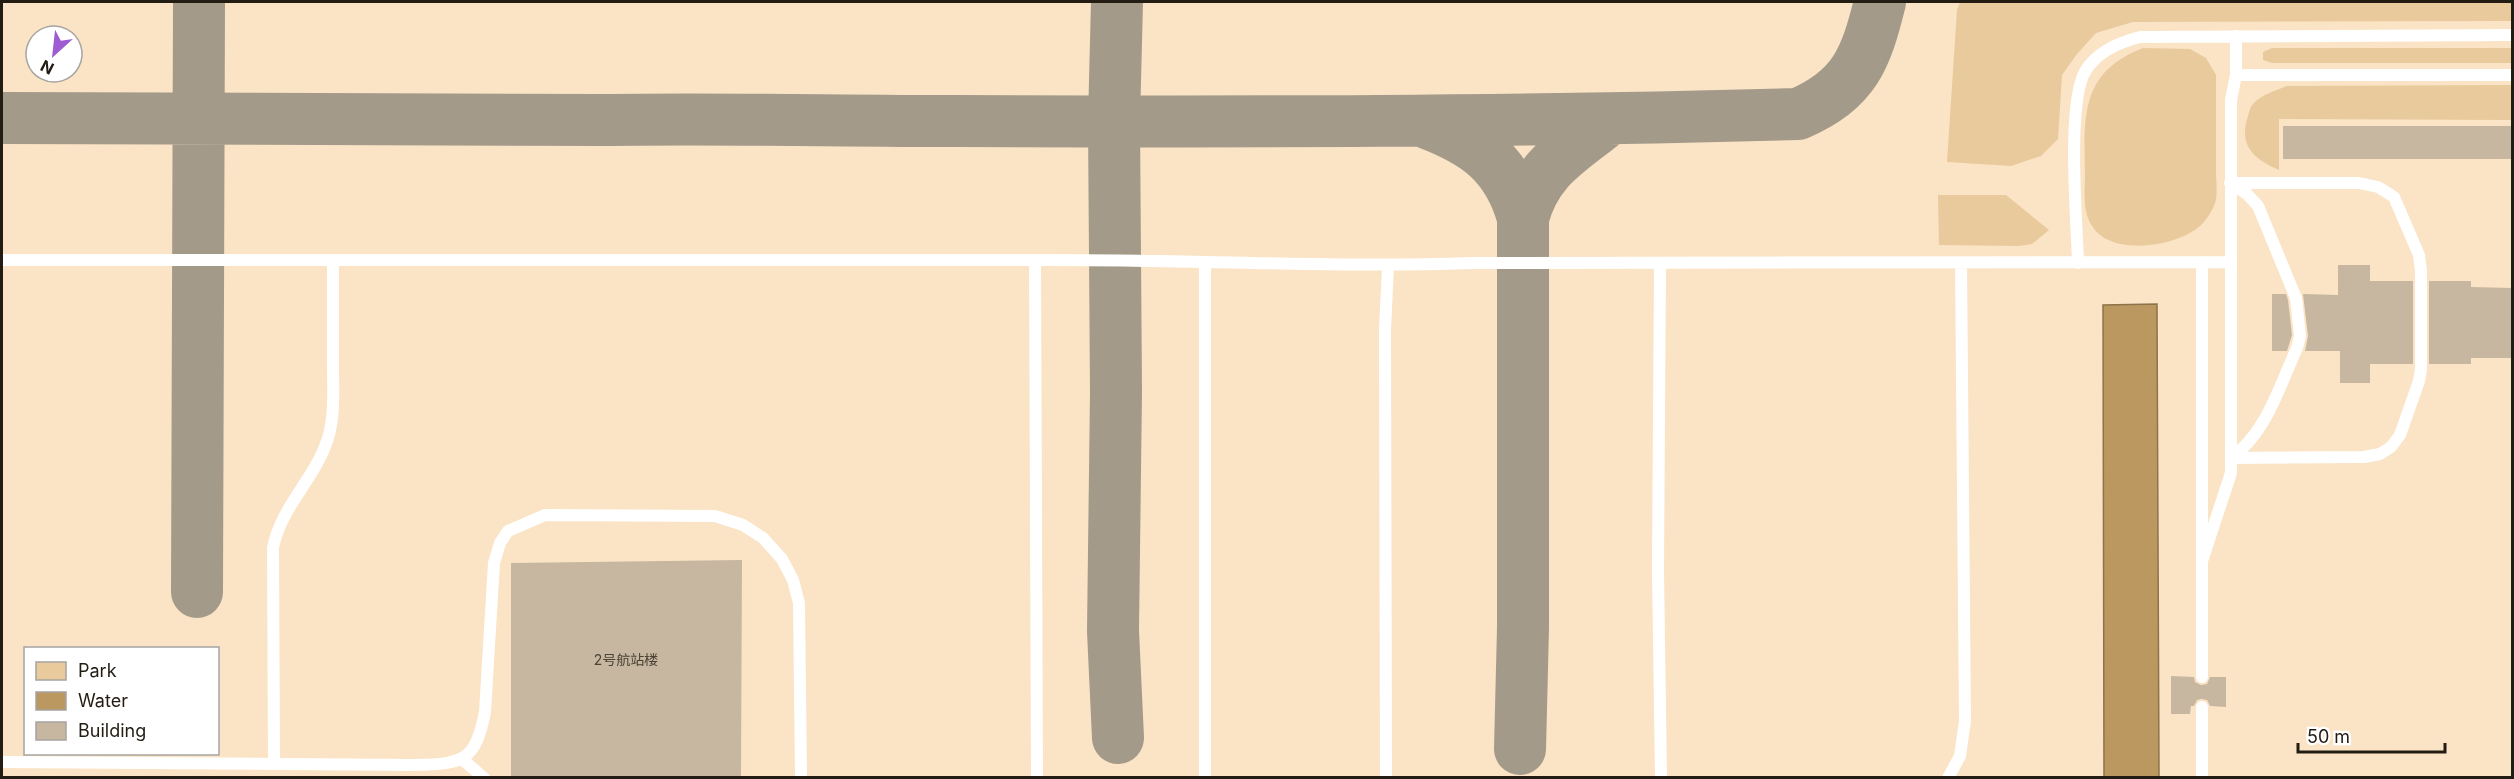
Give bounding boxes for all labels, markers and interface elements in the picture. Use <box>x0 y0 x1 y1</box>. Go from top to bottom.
north arrow <box>24 24 84 84</box>
text: N <box>37 56 57 79</box>
legend <box>24 647 219 755</box>
house number: 2号航站楼 <box>594 651 658 668</box>
text: Park <box>78 660 117 681</box>
text: Water <box>78 690 128 711</box>
scale bar <box>2298 716 2445 754</box>
text: Building <box>78 720 146 741</box>
text: 50 m <box>2307 726 2350 747</box>

